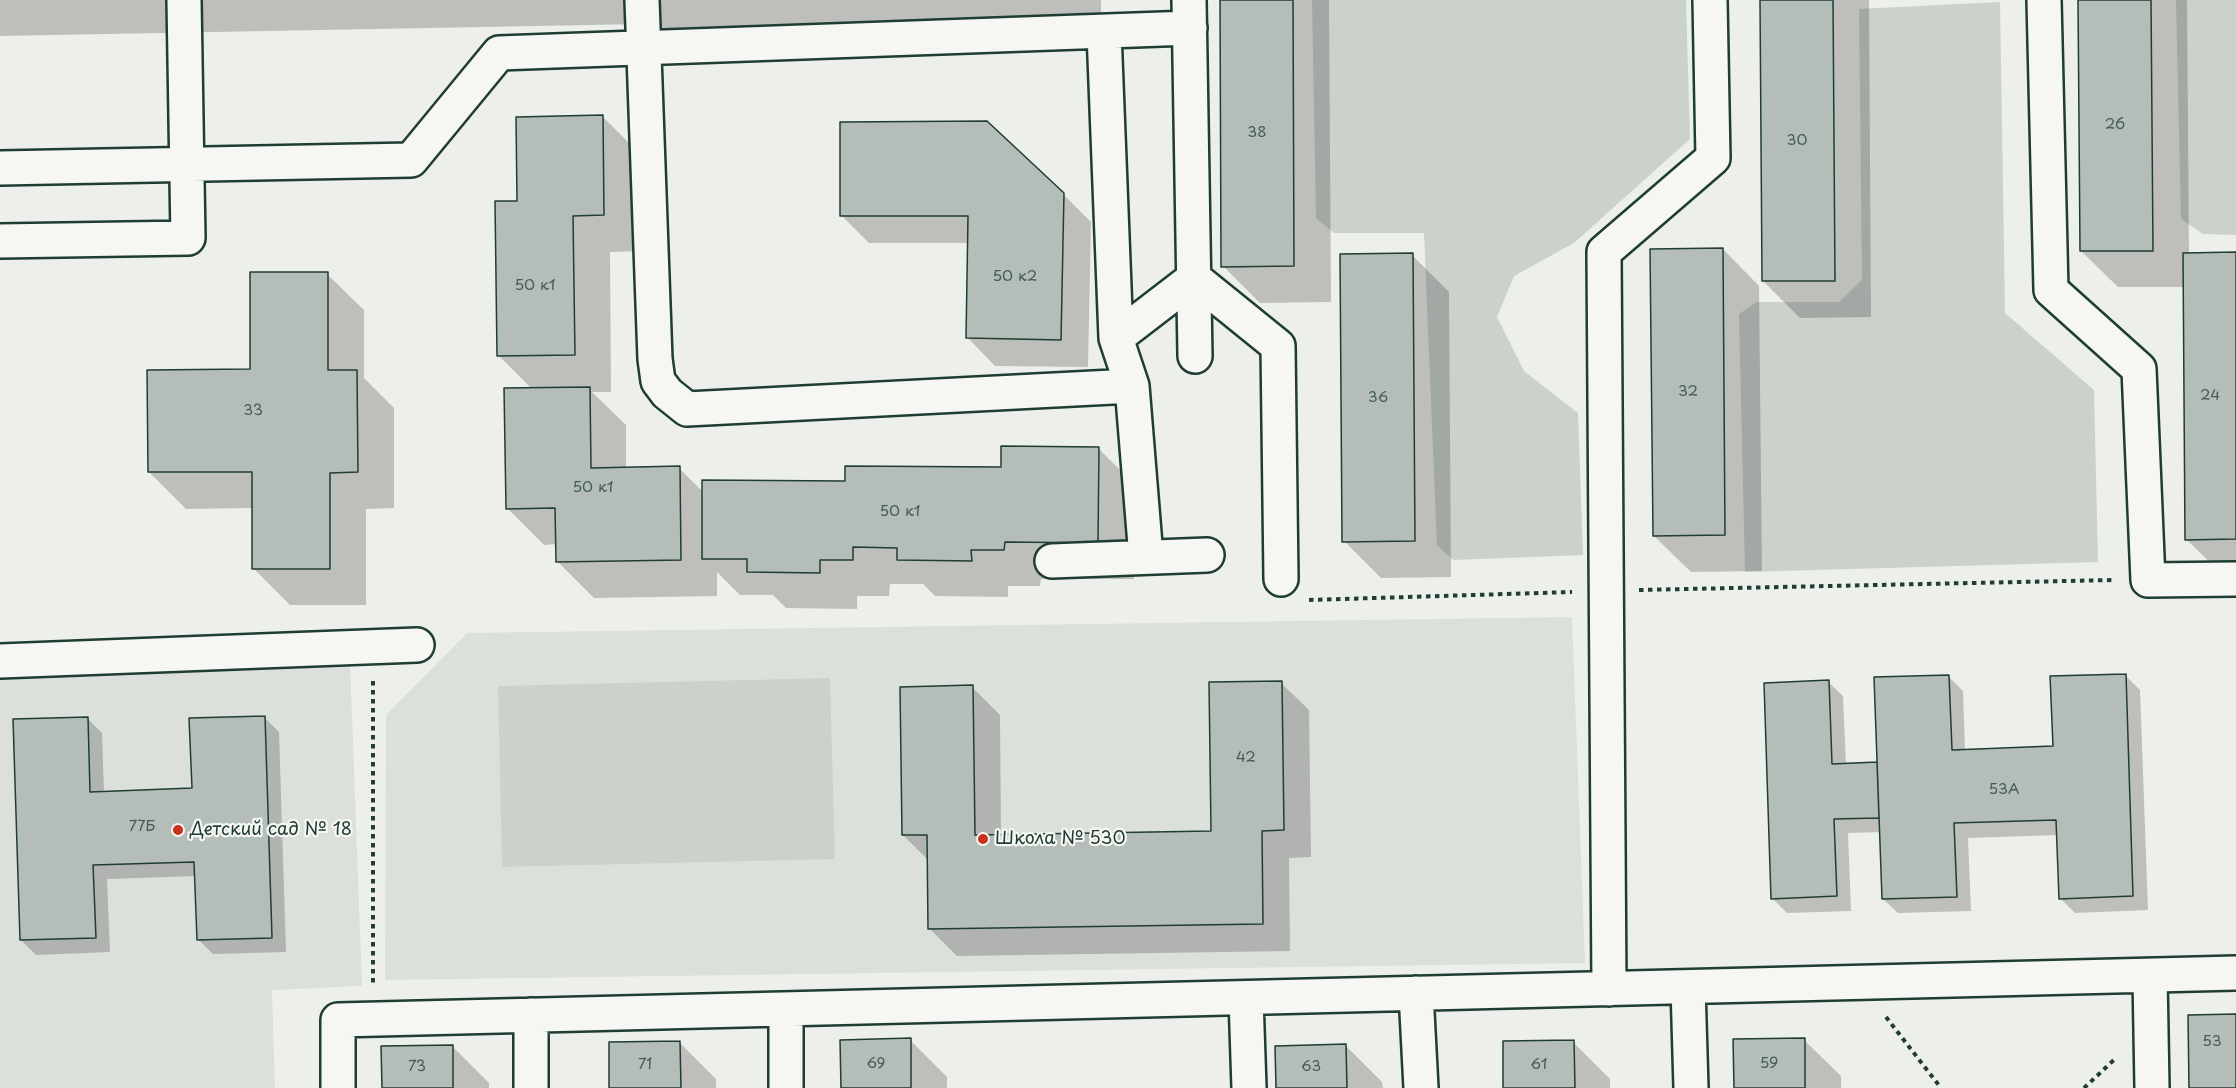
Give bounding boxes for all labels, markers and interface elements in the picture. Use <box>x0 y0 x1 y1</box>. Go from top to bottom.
house number: 26 <box>2105 116 2125 134</box>
house number: 38 <box>1247 124 1267 142</box>
house number: 30 <box>1787 132 1807 150</box>
house number: 50 к2 <box>993 268 1037 286</box>
house number: 50 к1 <box>514 277 556 295</box>
house number: 32 <box>1678 383 1698 401</box>
house number: 24 <box>2200 387 2220 405</box>
house number: 36 <box>1368 389 1388 407</box>
house number: 33 <box>243 402 263 420</box>
house number: 50 к1 <box>572 479 614 497</box>
house number: 50 к1 <box>879 503 921 521</box>
house number: 42 <box>1236 749 1256 767</box>
house number: 53А <box>1989 781 2019 799</box>
house number: 77Б <box>129 818 155 836</box>
place label: Детский сад № 18 <box>190 819 352 841</box>
marker: Детский сад № 18 <box>171 823 185 837</box>
place label: Школа № 530 <box>995 828 1126 850</box>
marker: Школа № 530 <box>976 832 990 846</box>
house number: 53 <box>2202 1033 2222 1051</box>
house number: 69 <box>867 1055 885 1073</box>
house number: 59 <box>1760 1055 1778 1073</box>
house number: 71 <box>638 1056 652 1074</box>
house number: 61 <box>1531 1056 1547 1074</box>
house number: 73 <box>408 1058 426 1076</box>
house number: 63 <box>1301 1058 1321 1076</box>

